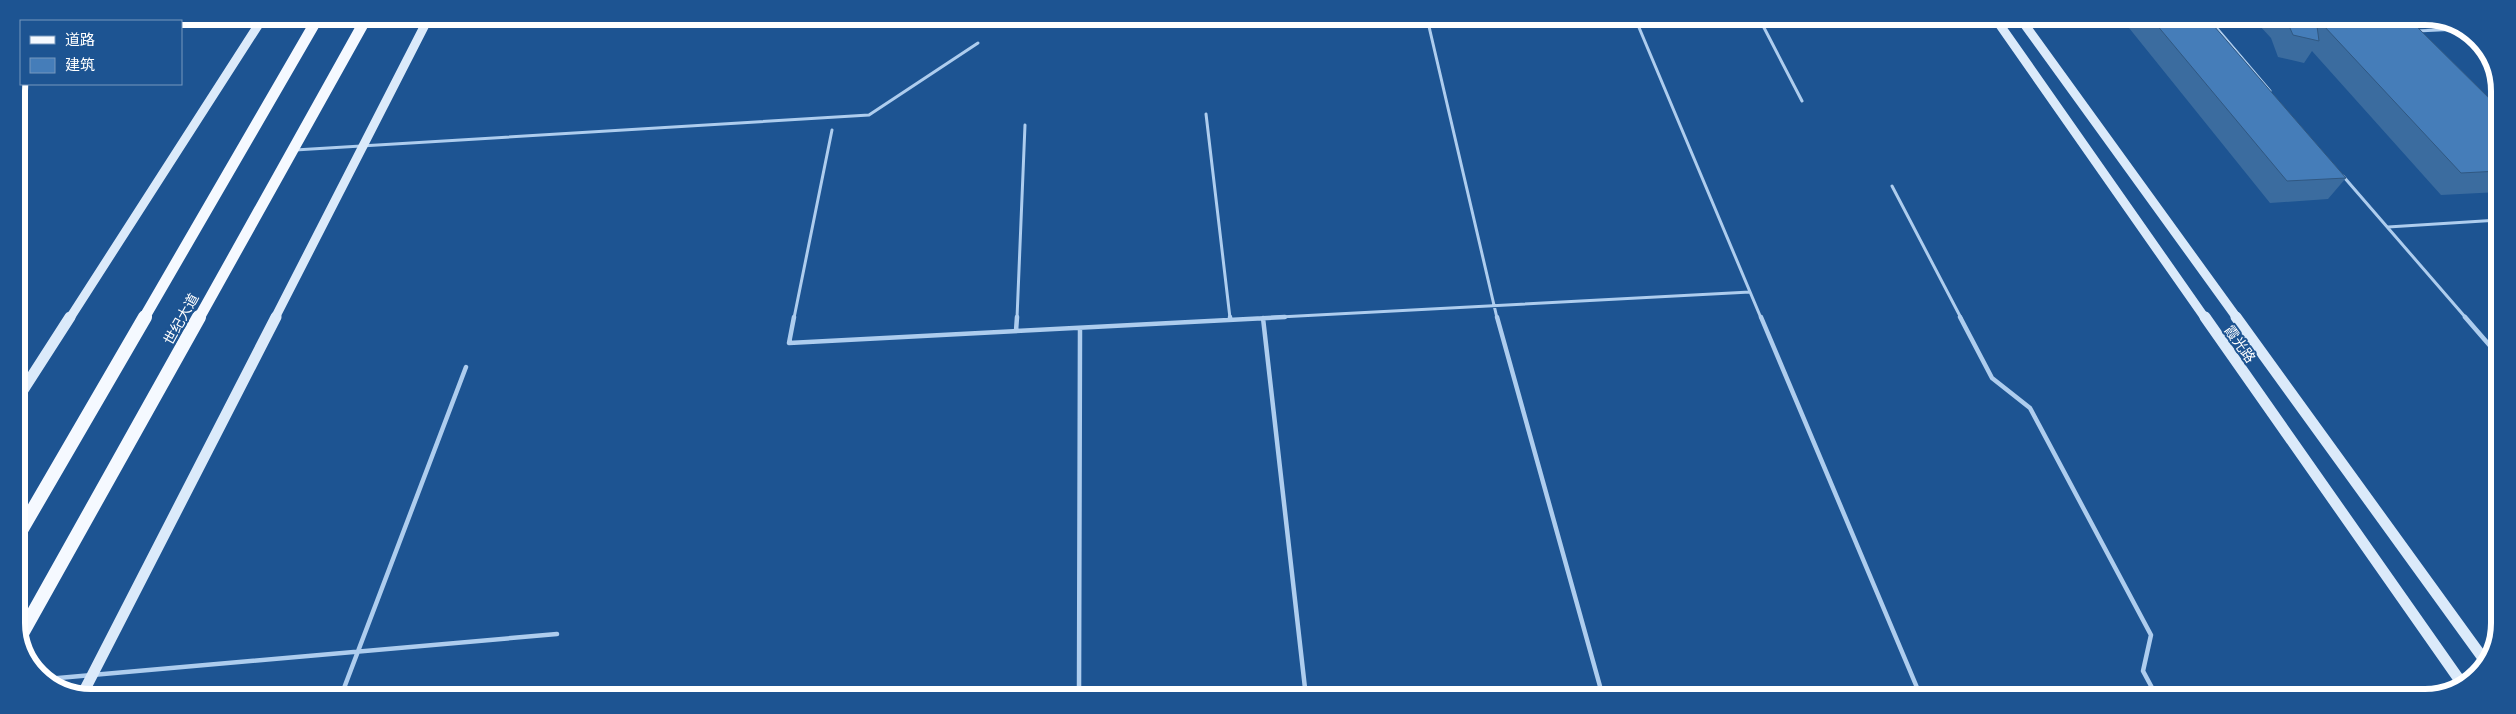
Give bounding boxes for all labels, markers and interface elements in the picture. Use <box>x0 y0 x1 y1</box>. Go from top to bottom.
legend <box>20 20 182 85</box>
text: 道路 <box>65 30 95 48</box>
text: 建筑 <box>65 55 95 73</box>
street label: 世纪大道 <box>160 290 202 347</box>
street label: 霞光路 <box>2221 322 2259 366</box>

